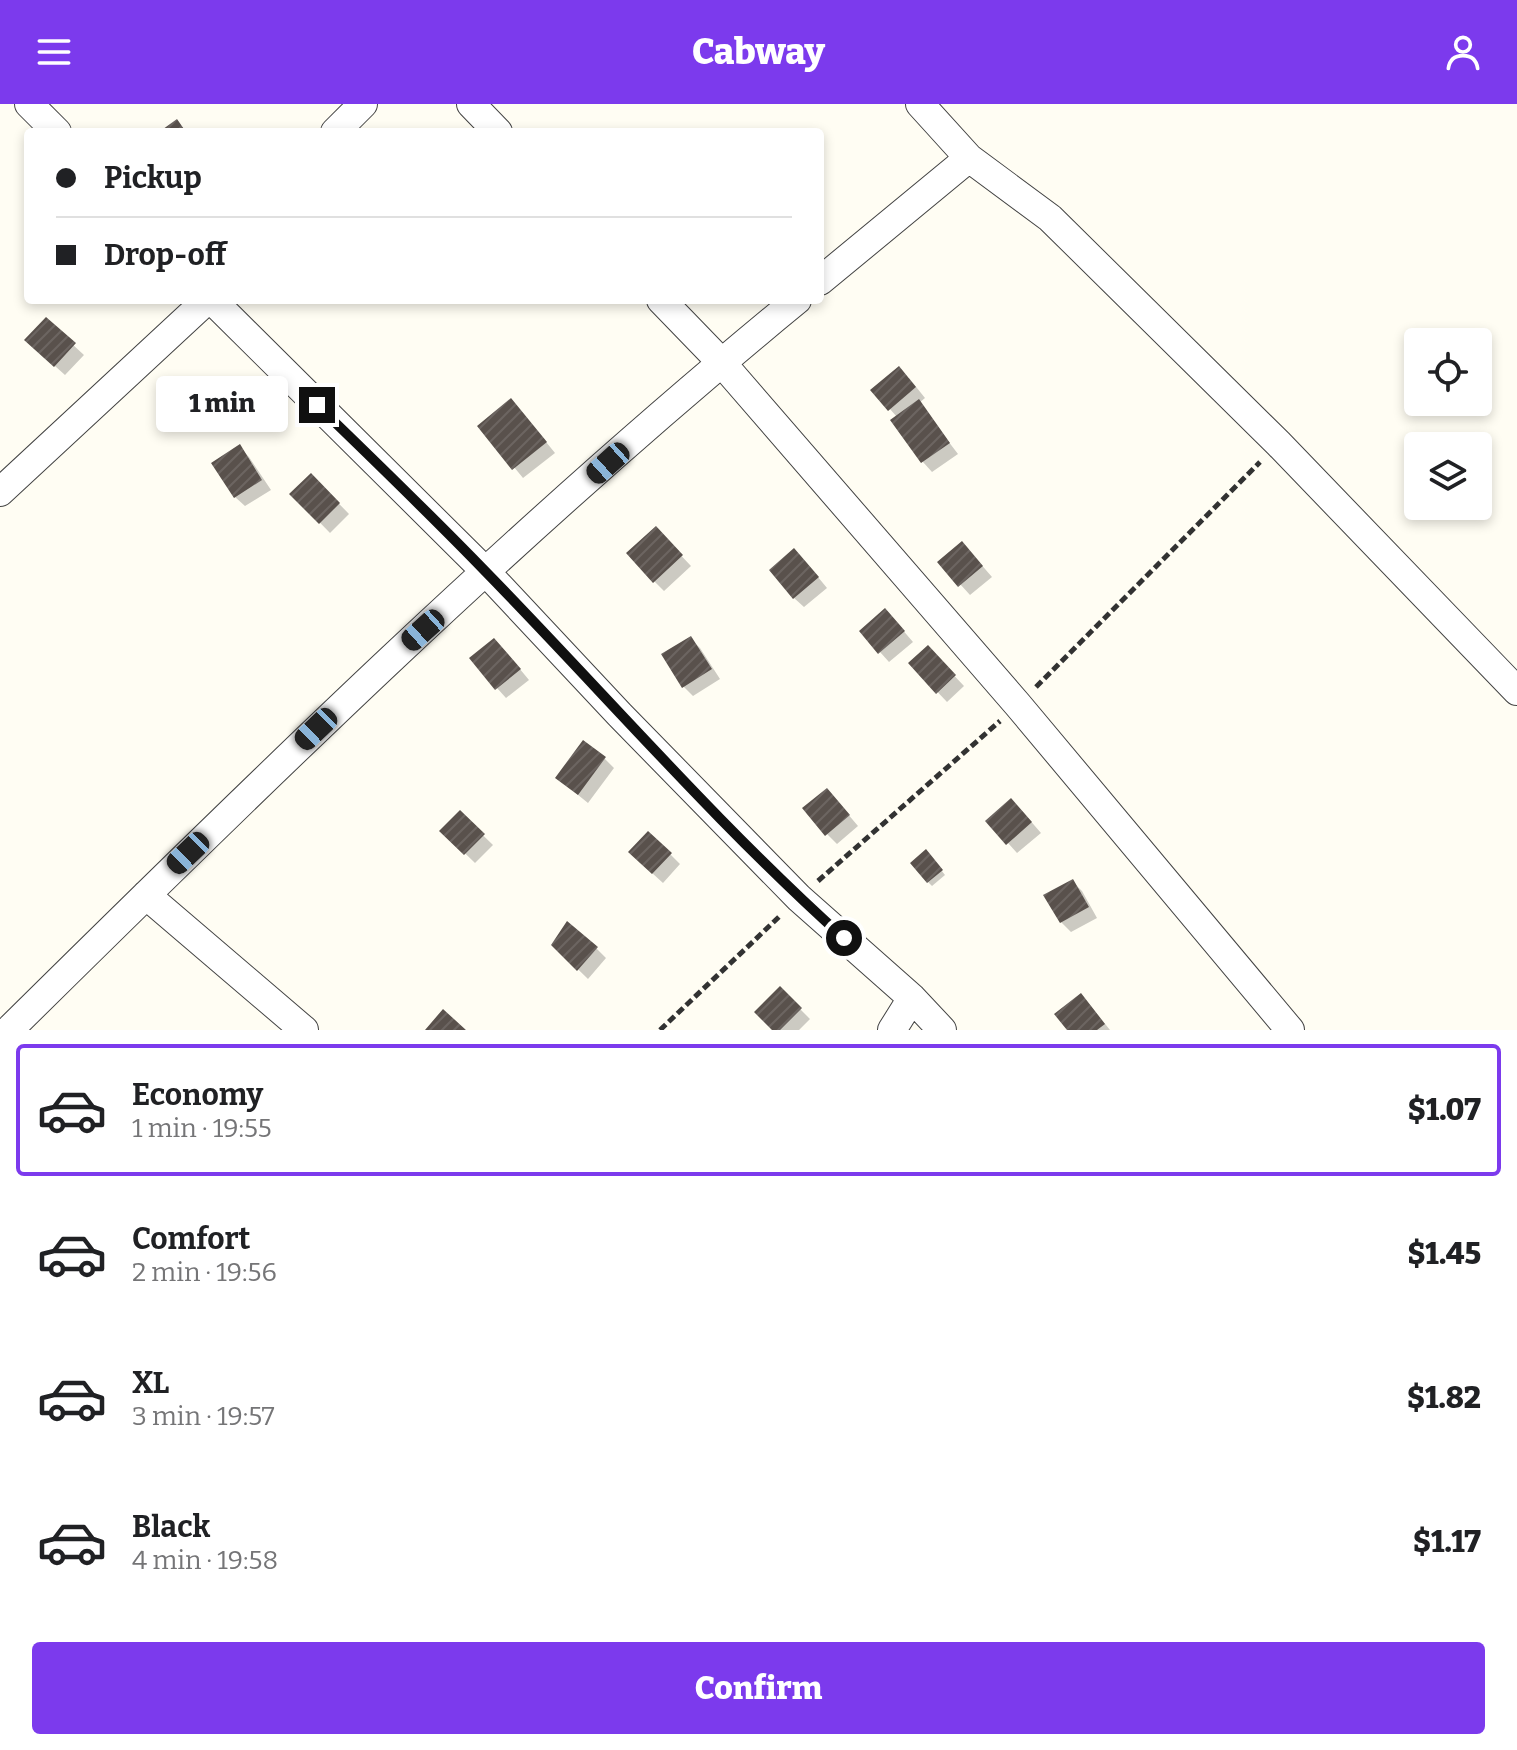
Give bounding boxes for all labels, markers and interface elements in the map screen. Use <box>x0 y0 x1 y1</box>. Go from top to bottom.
icon: menu <box>32 30 76 74</box>
text: Cabway <box>692 30 825 74</box>
icon: person <box>1441 30 1485 74</box>
text: Pickup <box>104 160 202 196</box>
text: Drop-off <box>104 237 226 273</box>
map controls <box>1404 328 1492 520</box>
button: locate <box>1404 328 1492 416</box>
callout: 1 min <box>157 377 289 433</box>
route end <box>299 387 335 423</box>
text: 1 min <box>189 388 255 419</box>
button: layers <box>1404 432 1492 520</box>
car <box>582 438 634 488</box>
car <box>397 605 449 655</box>
car <box>290 704 342 754</box>
car <box>162 828 214 878</box>
route start <box>826 920 862 956</box>
icon: car <box>36 1074 108 1146</box>
text: Economy <box>132 1077 263 1113</box>
text: $1.07 <box>1408 1092 1481 1128</box>
text: 1 min · 19:55 <box>132 1113 272 1144</box>
icon: car <box>36 1218 108 1290</box>
text: Comfort <box>132 1221 250 1257</box>
text: $1.45 <box>1408 1236 1481 1272</box>
text: 2 min · 19:56 <box>132 1257 277 1288</box>
icon: car <box>36 1362 108 1434</box>
text: XL <box>132 1365 169 1401</box>
text: $1.82 <box>1407 1380 1481 1416</box>
text: 3 min · 19:57 <box>132 1401 275 1432</box>
icon: car <box>36 1506 108 1578</box>
text: Black <box>132 1509 210 1545</box>
text: $1.17 <box>1413 1524 1481 1560</box>
text: 4 min · 19:58 <box>132 1545 278 1576</box>
button: Confirm <box>32 1642 1485 1734</box>

